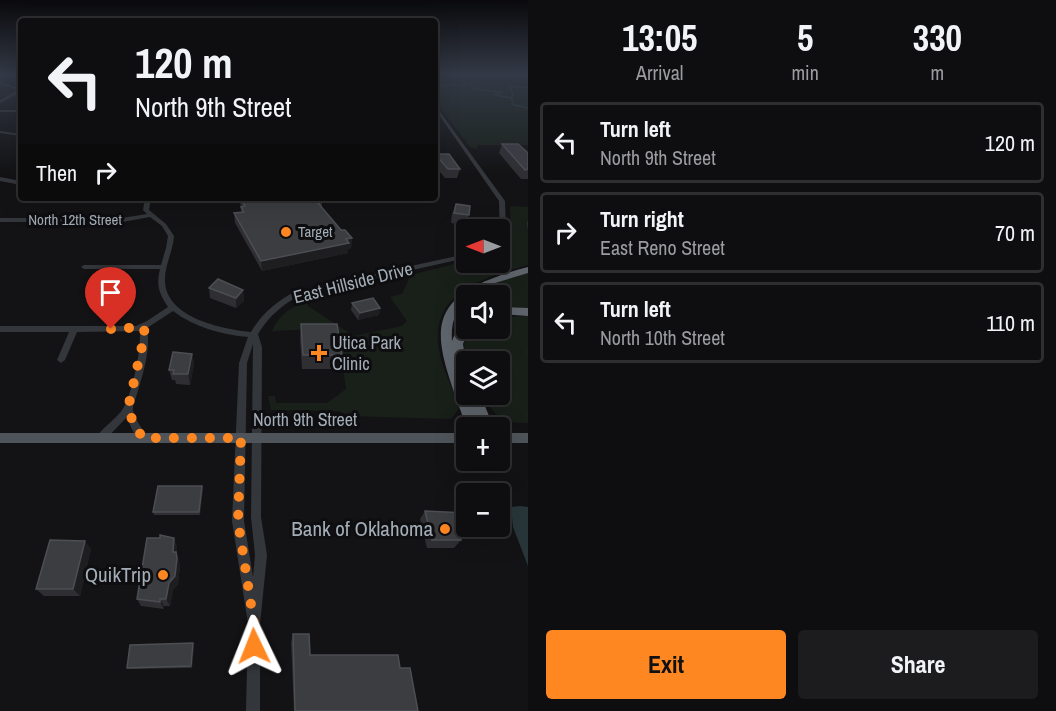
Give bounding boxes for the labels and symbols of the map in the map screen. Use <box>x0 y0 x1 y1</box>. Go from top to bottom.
street label: North 12th Street <box>28 209 122 230</box>
north arrow <box>456 219 510 273</box>
place label: Target <box>298 221 333 242</box>
marker: Target <box>279 225 293 239</box>
street label: East Hillside Drive <box>291 256 415 309</box>
pin <box>85 267 136 329</box>
place label: Utica Park Clinic <box>332 330 402 376</box>
marker: Utica Park Clinic <box>310 344 328 362</box>
street label: North 9th Street <box>253 407 357 432</box>
place label: Bank of Oklahoma <box>291 514 433 543</box>
marker: Bank of Oklahoma <box>438 522 452 536</box>
place label: QuikTrip <box>85 560 151 589</box>
marker: QuikTrip <box>156 568 170 582</box>
position arrow <box>222 614 286 678</box>

